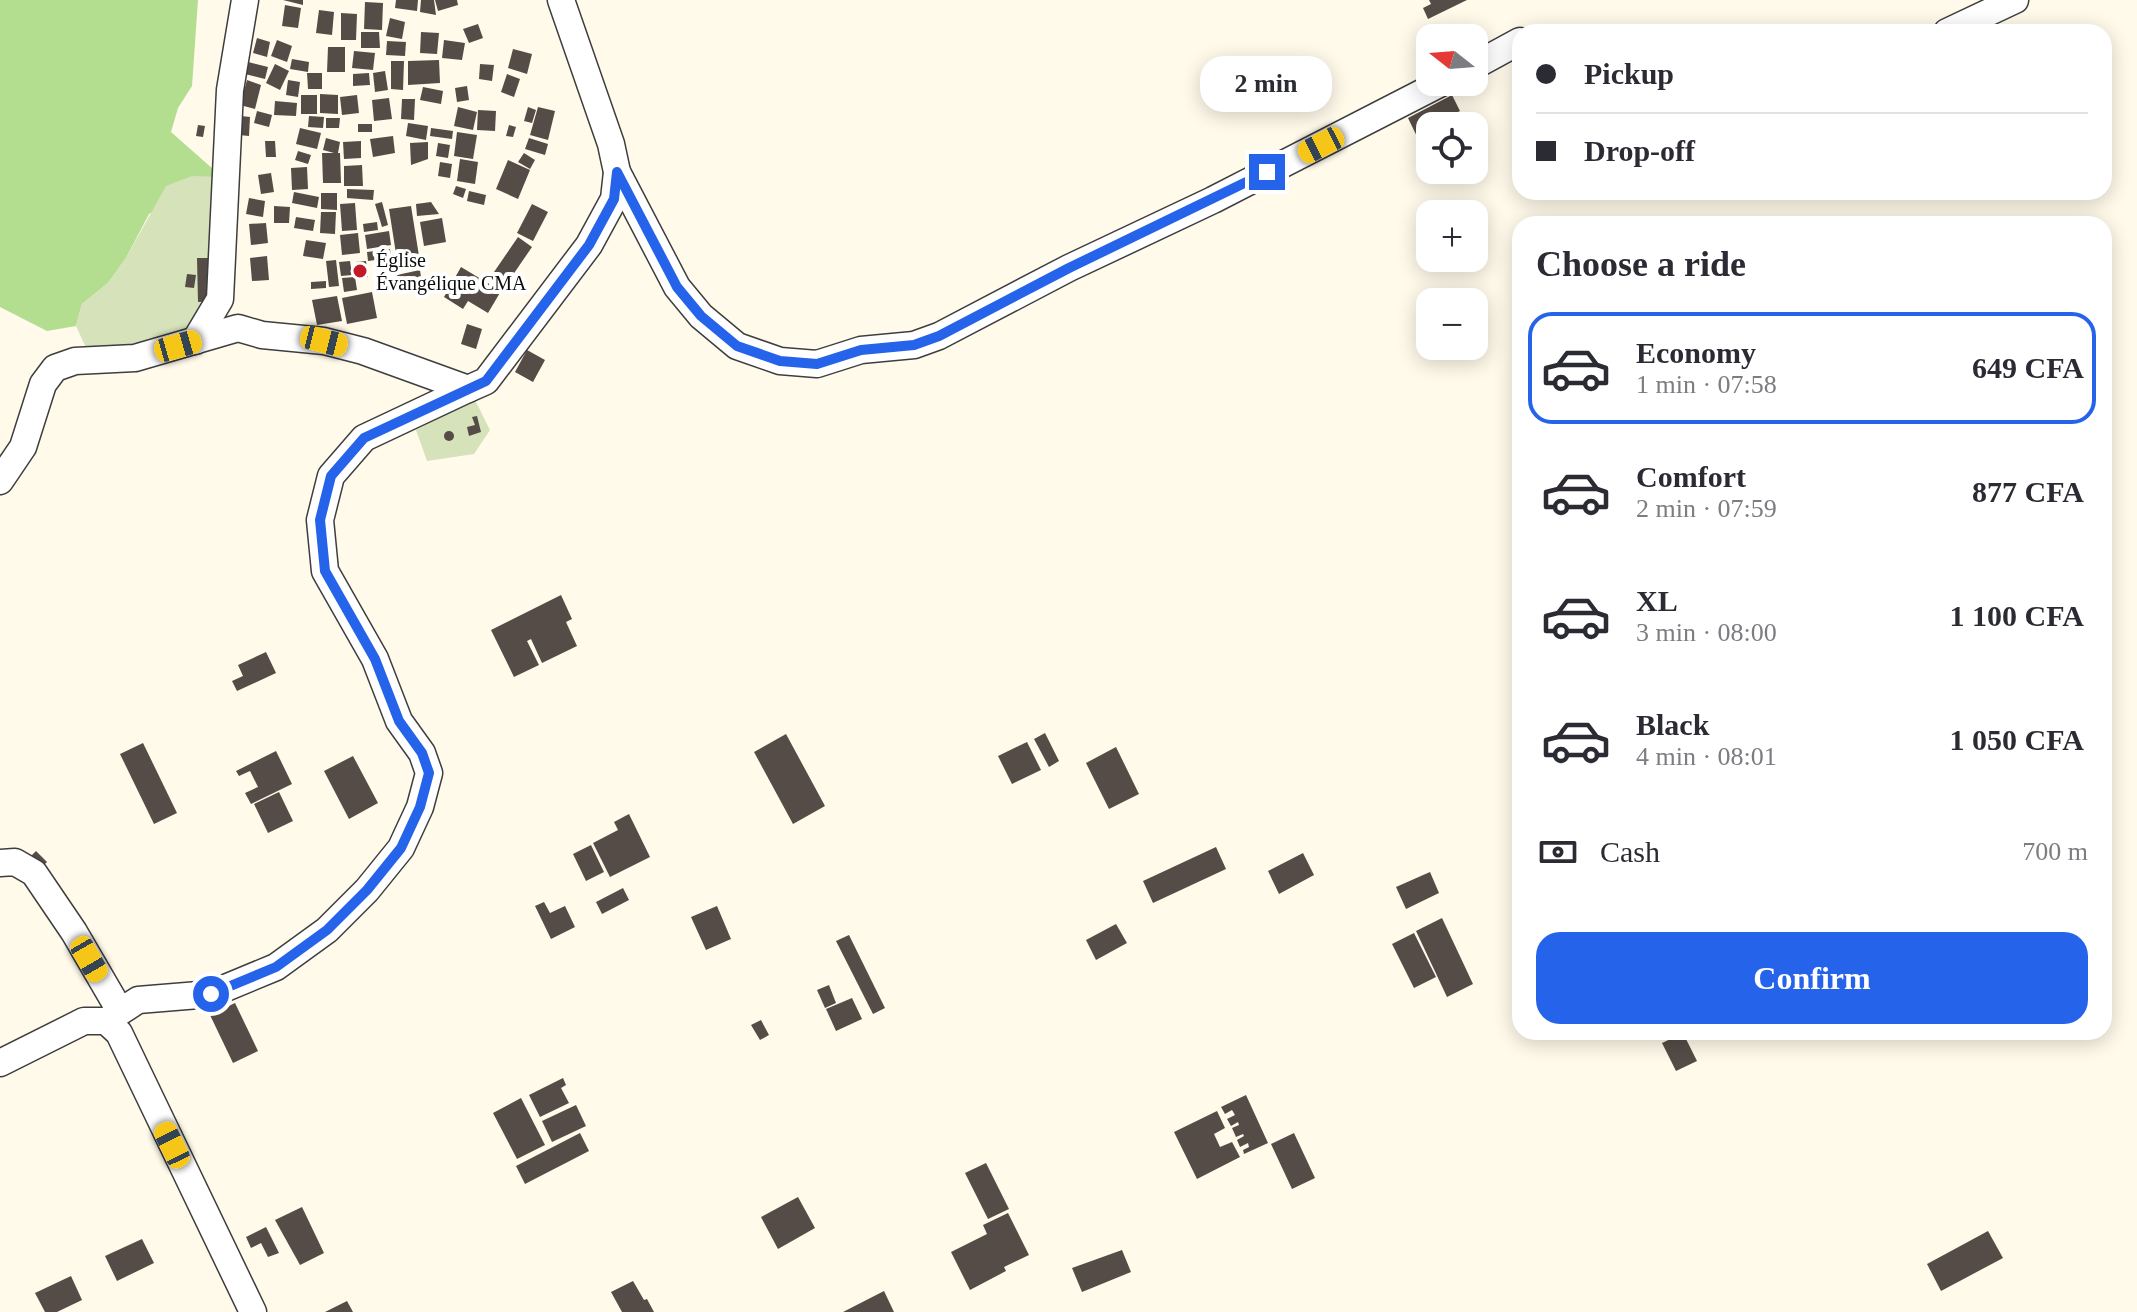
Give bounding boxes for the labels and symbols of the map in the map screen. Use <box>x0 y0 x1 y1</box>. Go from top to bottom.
north arrow <box>1416 24 1488 96</box>
callout: 2 min <box>1201 56 1333 112</box>
car <box>1294 123 1348 167</box>
route end <box>1249 154 1285 190</box>
place label: Église Évangélique CMA <box>376 249 527 295</box>
marker: Église Évangélique CMA <box>351 262 369 280</box>
car <box>298 324 350 358</box>
car <box>152 328 204 364</box>
car <box>67 932 111 986</box>
route start <box>193 976 229 1012</box>
car <box>151 1118 193 1172</box>

